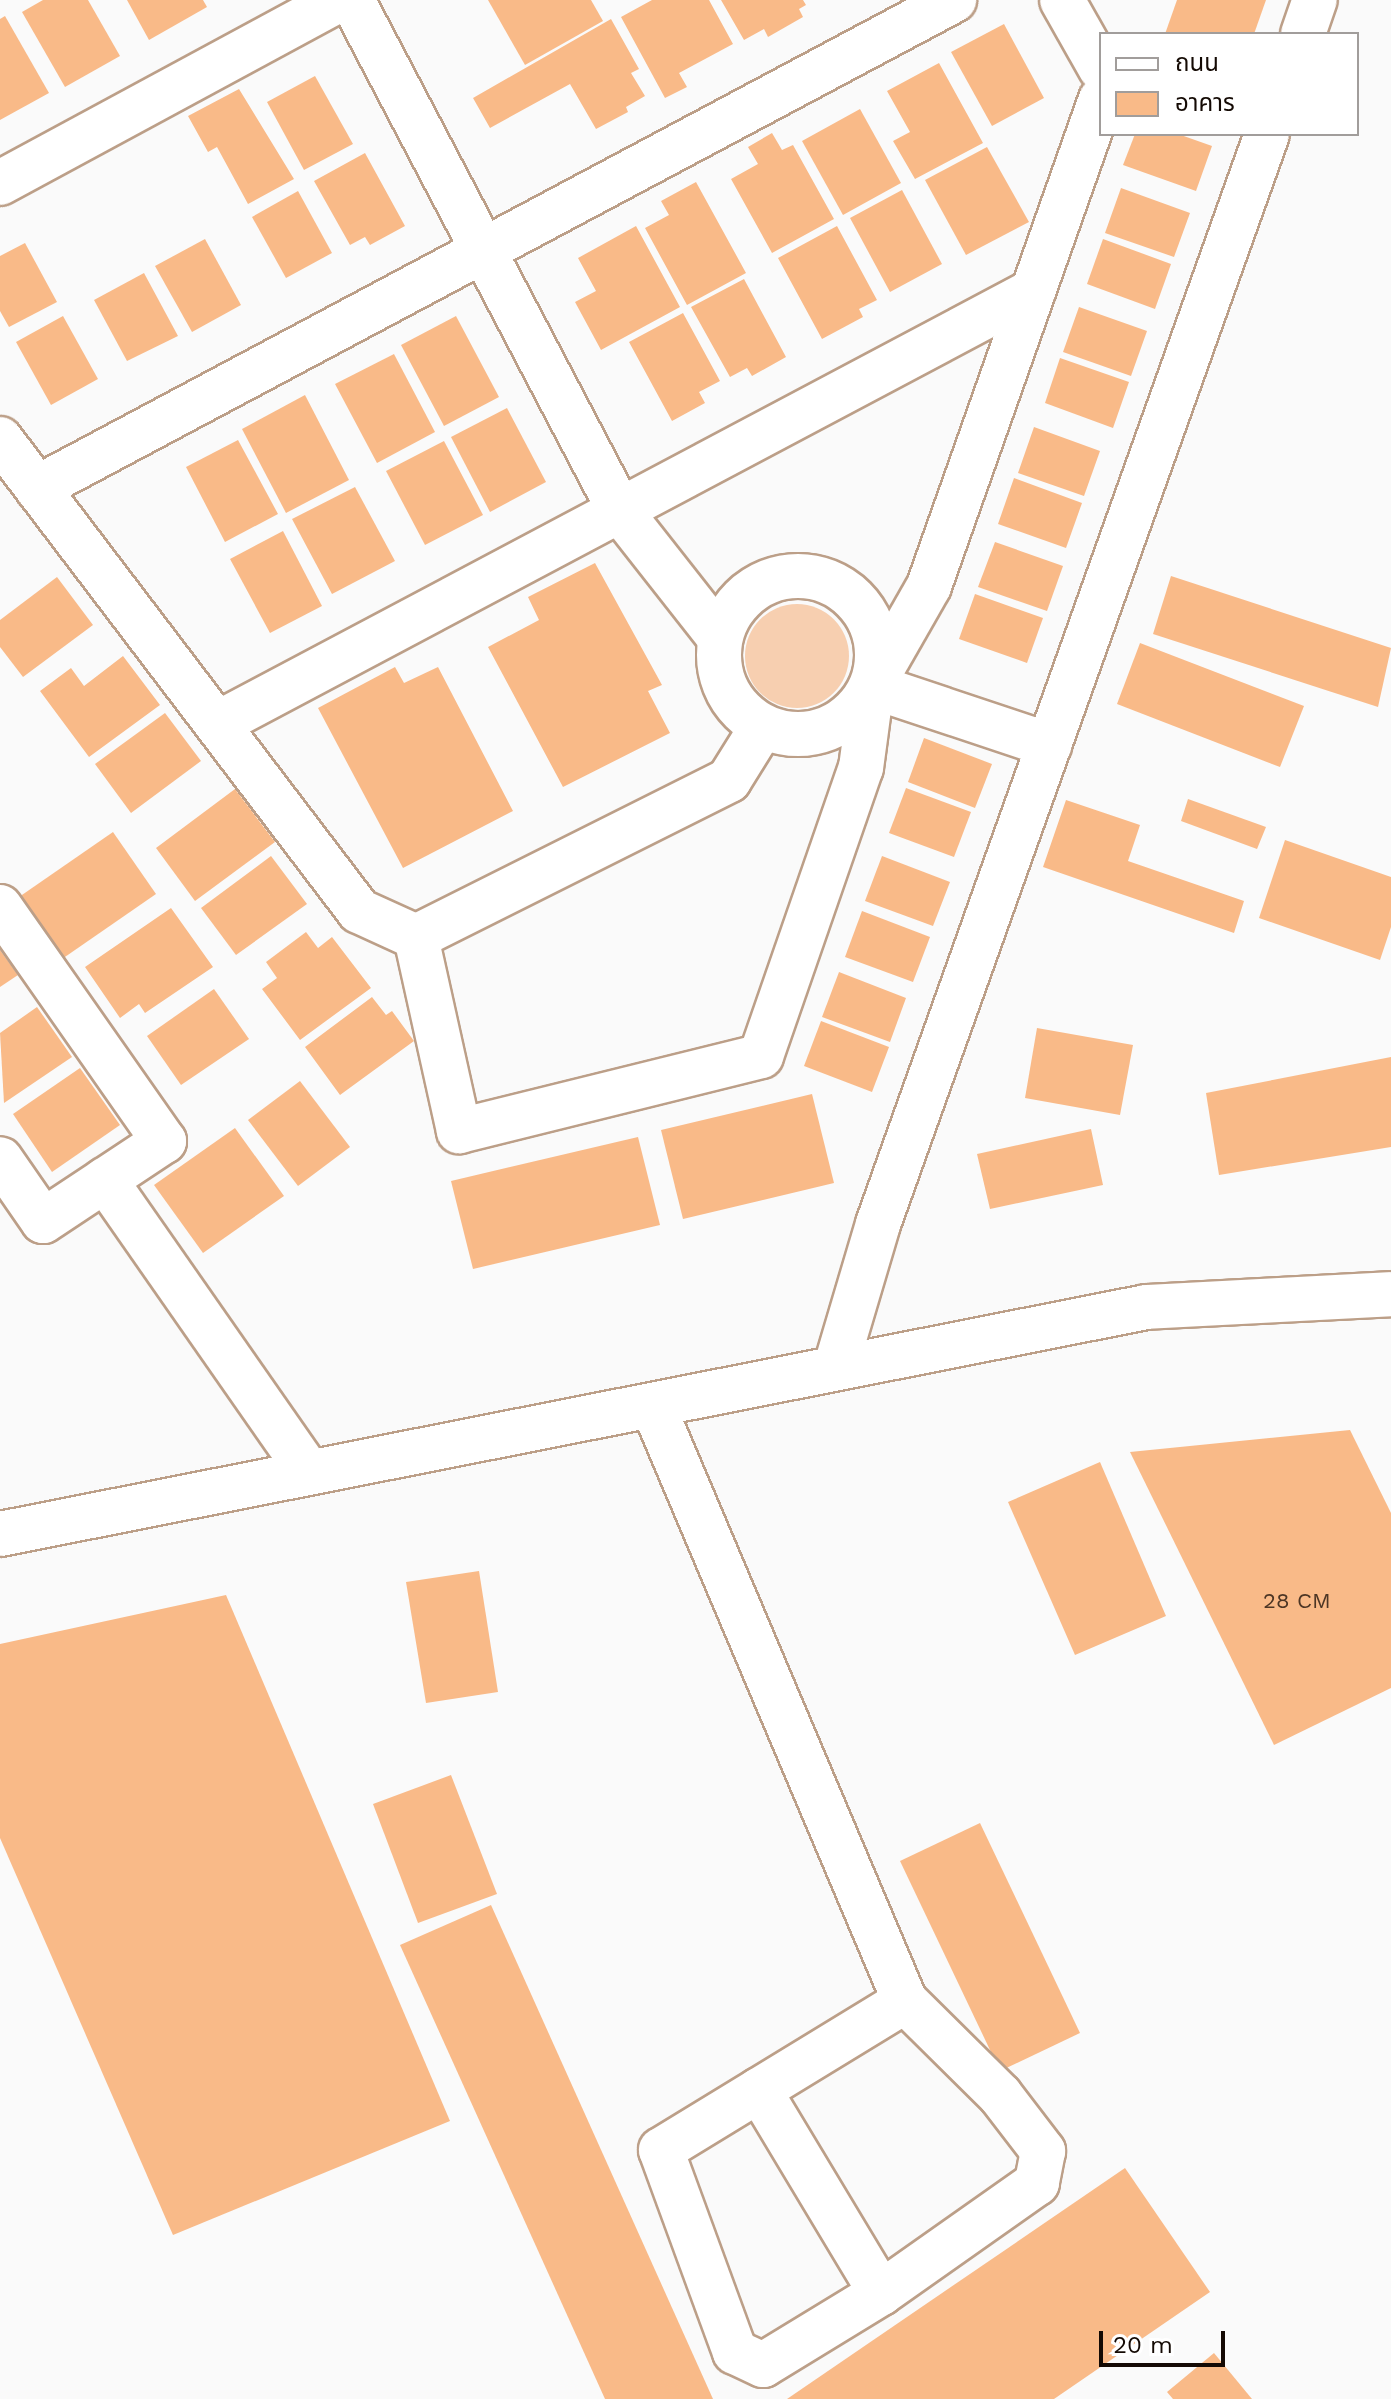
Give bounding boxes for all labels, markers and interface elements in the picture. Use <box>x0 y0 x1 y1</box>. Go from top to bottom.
legend <box>1099 32 1359 136</box>
text: ถนน <box>1175 49 1219 77</box>
text: อาคาร <box>1175 89 1235 117</box>
house number: 28 CM <box>1263 1588 1331 1614</box>
scale bar <box>1103 2315 1229 2365</box>
text: 20 m <box>1113 2331 1173 2359</box>

